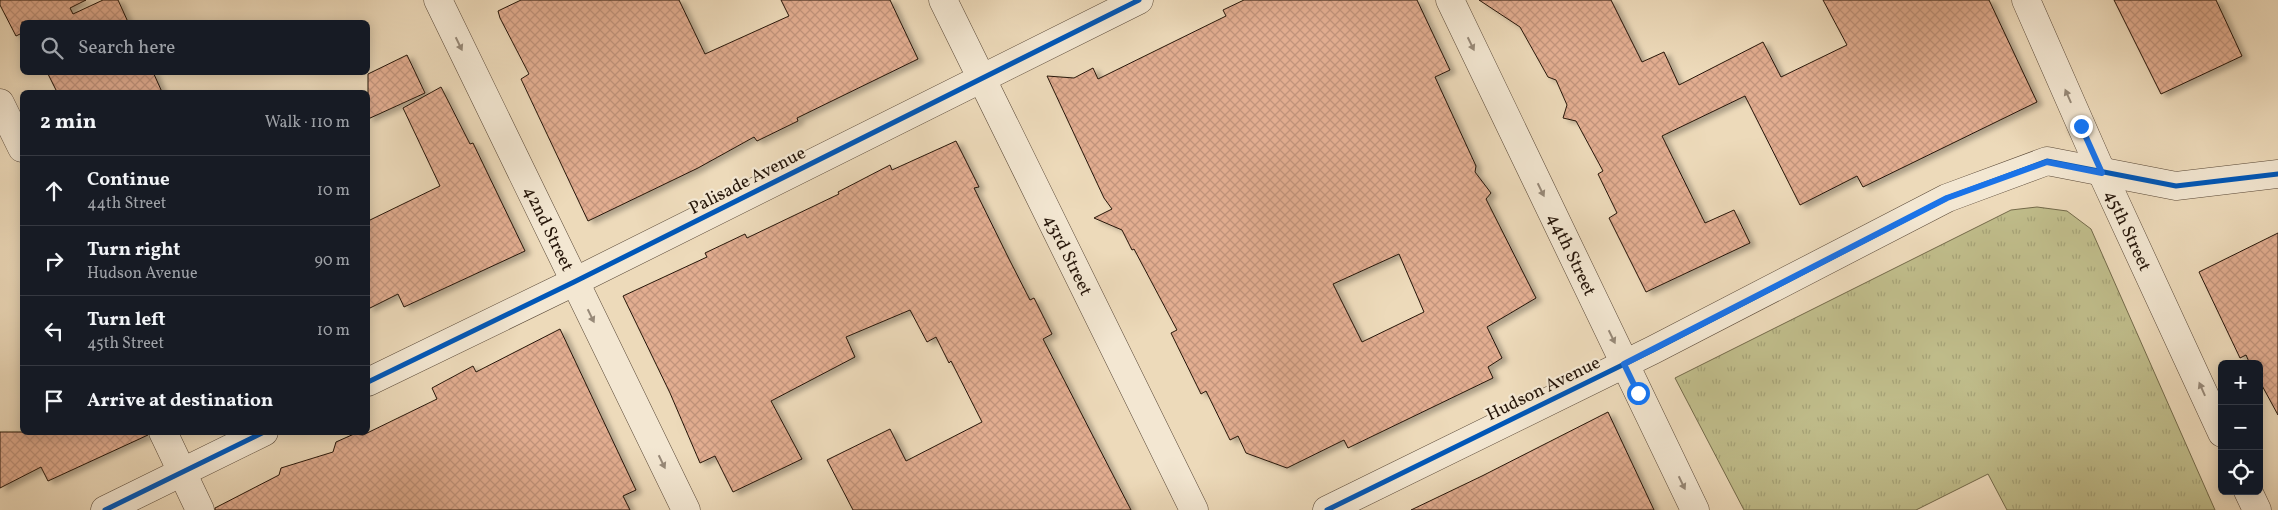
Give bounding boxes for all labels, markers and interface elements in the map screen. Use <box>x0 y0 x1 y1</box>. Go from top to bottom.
search box <box>20 20 370 75</box>
icon: search <box>38 34 66 62</box>
text: Search here <box>78 35 175 61</box>
one-way arrow <box>455 37 463 51</box>
one-way arrow <box>1467 37 1475 51</box>
one-way arrow <box>2064 89 2072 103</box>
text: 2 min <box>40 108 97 137</box>
text: Walk · 110 m <box>265 112 350 134</box>
route end <box>2070 115 2093 138</box>
street label: Palisade Avenue <box>685 141 810 222</box>
text: Continue <box>87 167 170 193</box>
icon: ahead <box>40 177 68 205</box>
text: 10 m <box>317 180 350 202</box>
street label: 42nd Street <box>516 182 579 276</box>
one-way arrow <box>1537 183 1545 198</box>
street label: 45th Street <box>2098 186 2157 276</box>
text: 44th Street <box>87 193 166 215</box>
street label: 44th Street <box>1540 209 1601 301</box>
street label: 43rd Street <box>1036 211 1098 300</box>
text: Turn right <box>87 237 180 263</box>
icon: right <box>40 247 68 275</box>
text: 90 m <box>314 250 350 272</box>
text: Hudson Avenue <box>87 263 198 285</box>
text: Turn left <box>87 307 166 333</box>
one-way arrow <box>586 309 595 324</box>
icon: left <box>40 317 68 345</box>
text: 10 m <box>317 320 350 342</box>
one-way arrow <box>1608 330 1616 344</box>
text: 45th Street <box>87 333 164 355</box>
street label: Hudson Avenue <box>1482 351 1605 428</box>
map controls <box>2218 360 2263 495</box>
button: + <box>2218 360 2263 405</box>
route start <box>1627 382 1650 405</box>
one-way arrow <box>2197 382 2205 396</box>
icon: arrive <box>40 387 68 415</box>
text: Arrive at destination <box>87 388 273 414</box>
button: − <box>2218 405 2263 450</box>
button: locate <box>2218 450 2263 495</box>
one-way arrow <box>658 455 666 469</box>
one-way arrow <box>1678 476 1686 491</box>

